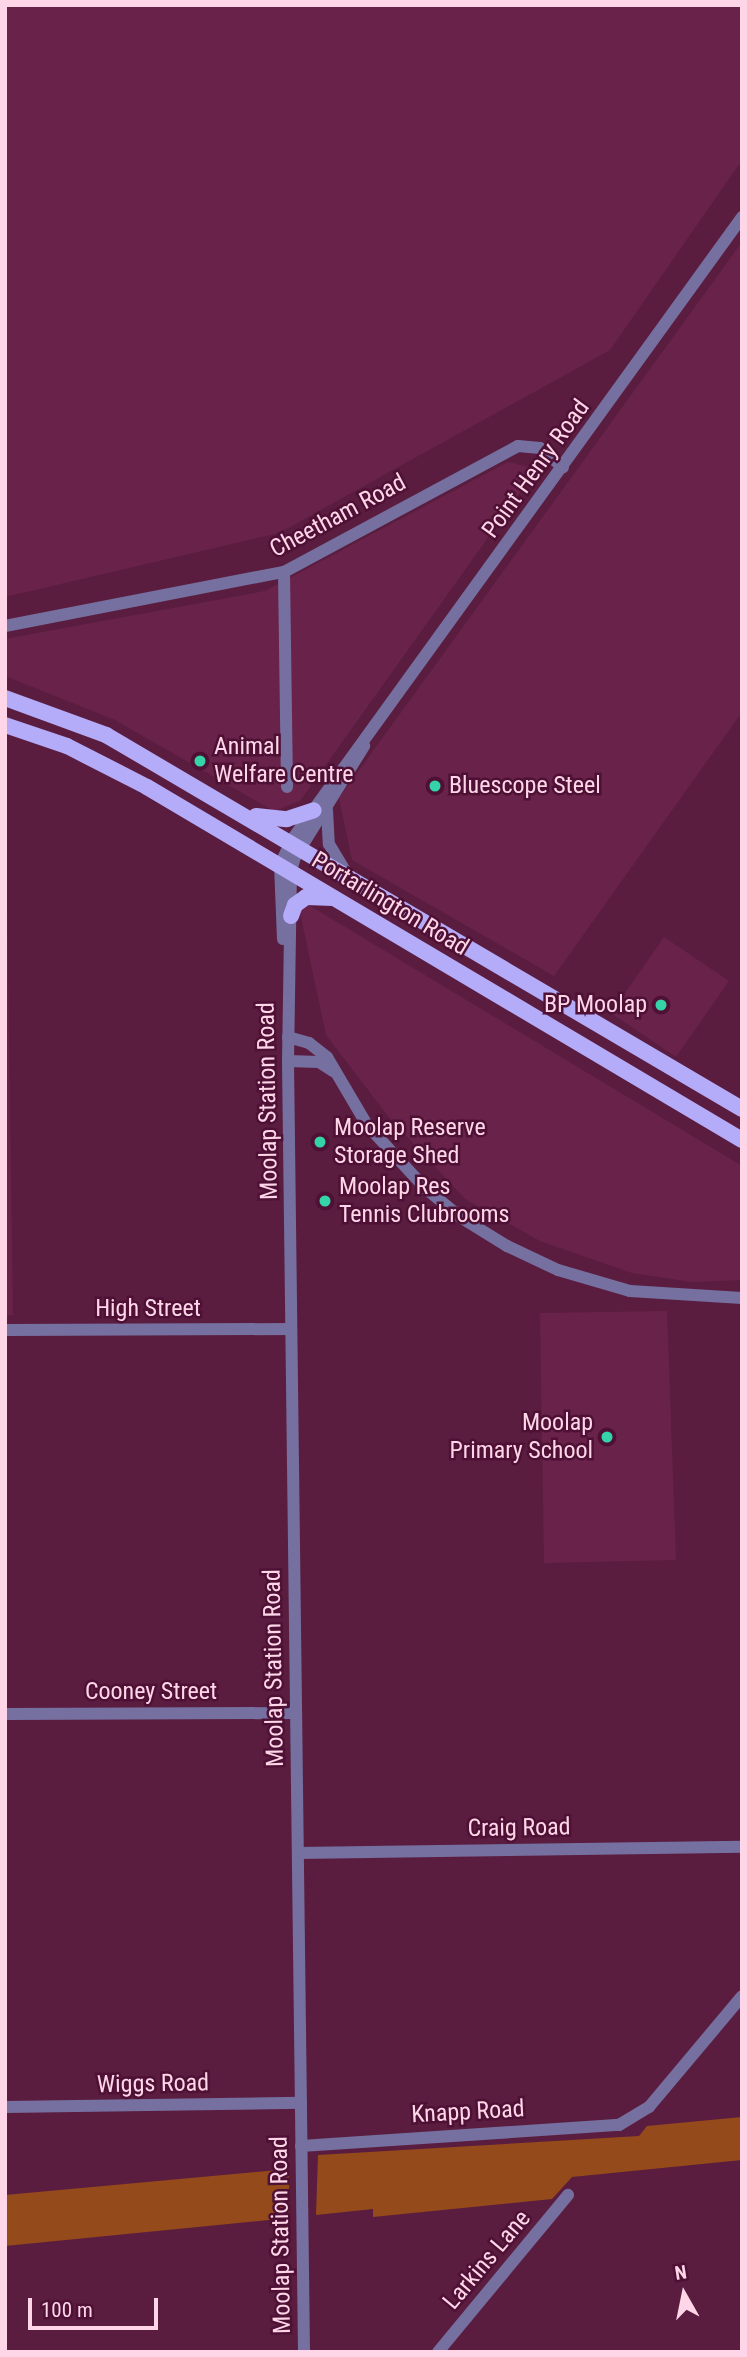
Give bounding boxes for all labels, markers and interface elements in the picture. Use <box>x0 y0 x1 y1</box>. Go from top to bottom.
street label: Point Henry Road <box>476 394 596 544</box>
street label: Cheetham Road <box>265 468 411 564</box>
place label: Animal Welfare Centre <box>214 733 354 789</box>
marker: Animal Welfare Centre <box>192 753 208 769</box>
place label: Bluescope Steel <box>449 772 601 800</box>
marker: Bluescope Steel <box>427 778 443 794</box>
street label: Portarlington Road <box>306 846 474 962</box>
place label: BP Moolap <box>544 991 647 1019</box>
marker: BP Moolap <box>653 997 669 1013</box>
street label: Moolap Station Road <box>252 1002 284 1200</box>
place label: Moolap Reserve Storage Shed <box>334 1114 486 1170</box>
marker: Moolap Reserve Storage Shed <box>312 1134 328 1150</box>
place label: Moolap Res Tennis Clubrooms <box>339 1173 510 1229</box>
marker: Moolap Res Tennis Clubrooms <box>317 1193 333 1209</box>
street label: High Street <box>95 1295 201 1323</box>
place label: Moolap Primary School <box>450 1409 593 1465</box>
marker: Moolap Primary School <box>599 1429 615 1445</box>
street label: Moolap Station Road <box>258 1569 290 1767</box>
street label: Cooney Street <box>85 1678 217 1706</box>
street label: Craig Road <box>467 1813 571 1843</box>
street label: Wiggs Road <box>97 2069 209 2099</box>
street label: Knapp Road <box>411 2095 525 2129</box>
street label: Moolap Station Road <box>265 2136 297 2334</box>
street label: Larkins Lane <box>437 2205 537 2315</box>
north arrow <box>649 2259 719 2329</box>
text: N <box>673 2260 688 2285</box>
scale bar <box>32 2284 161 2328</box>
text: 100 m <box>41 2298 93 2322</box>

